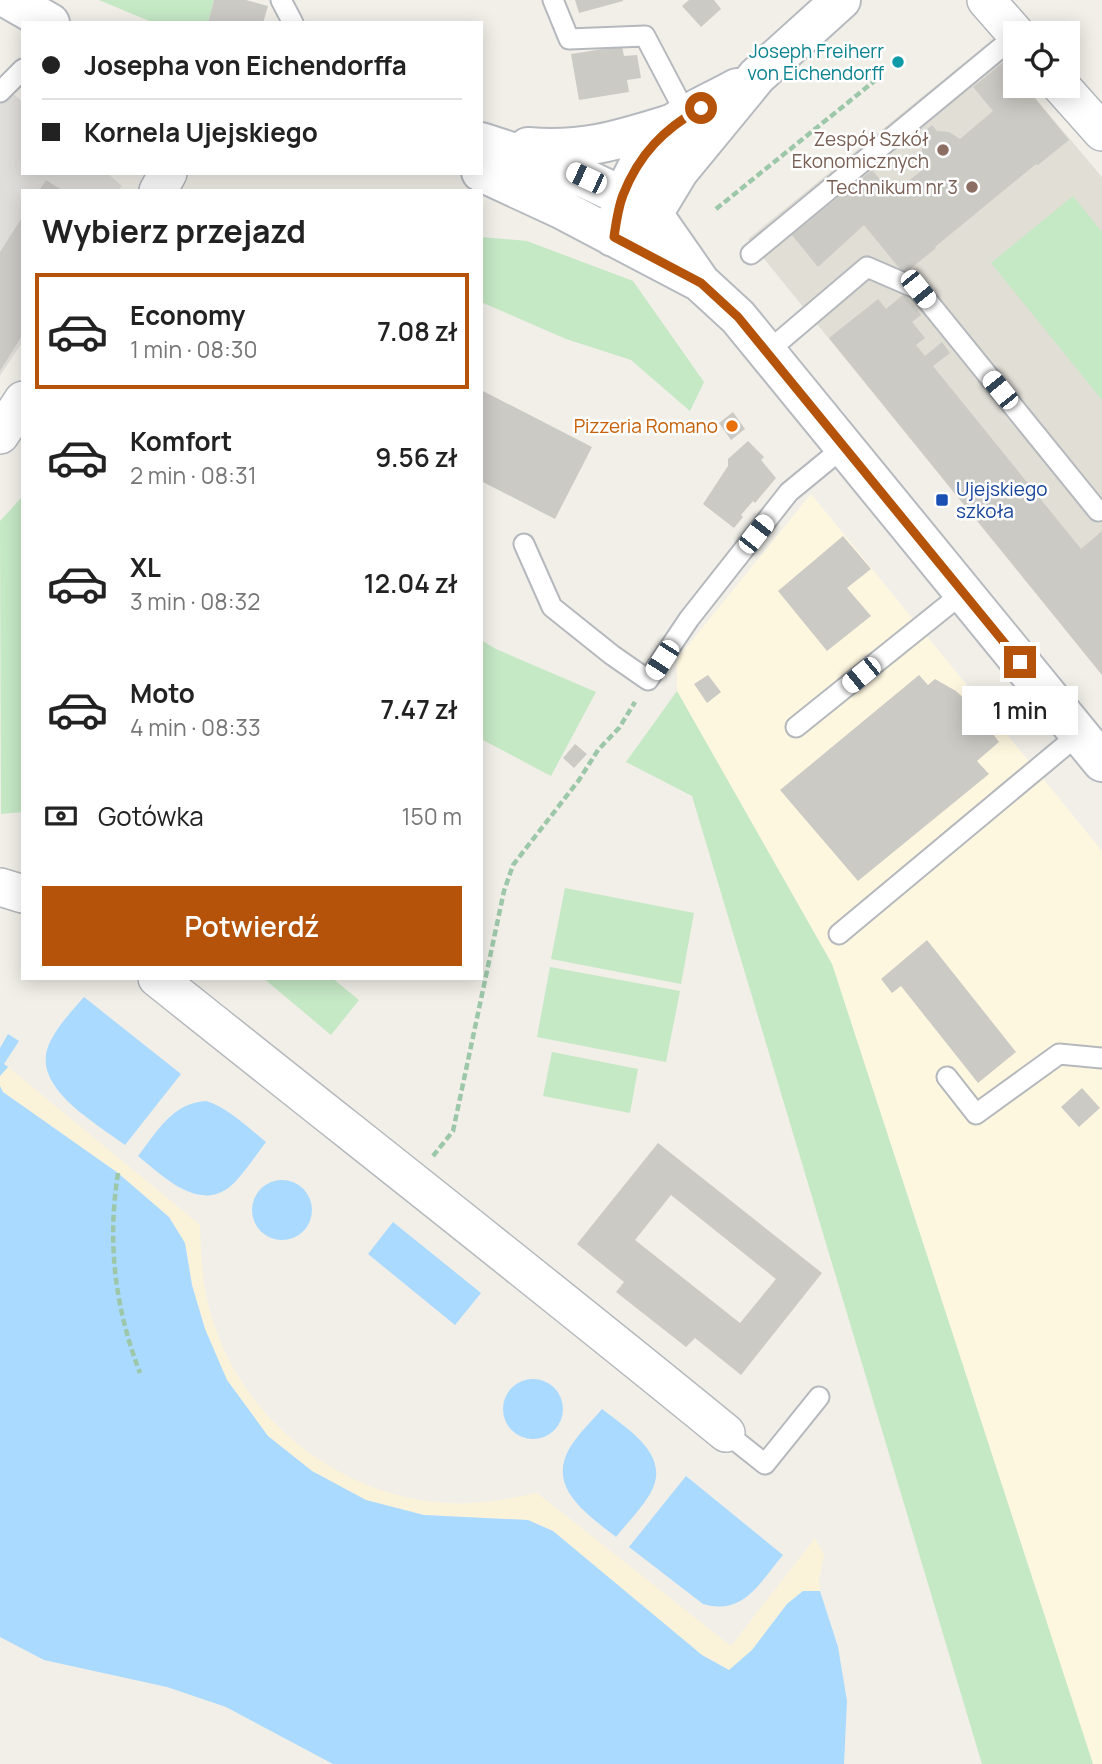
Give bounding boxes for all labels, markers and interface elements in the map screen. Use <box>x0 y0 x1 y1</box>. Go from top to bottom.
map controls <box>1003 21 1080 98</box>
button: locate <box>1003 21 1080 98</box>
place label: Joseph Freiherr von Eichendorff <box>747 38 884 86</box>
text: Josepha von Eichendorffa <box>84 47 407 83</box>
marker: Joseph Freiherr von Eichendorff <box>890 54 906 70</box>
route start <box>685 92 717 124</box>
text: Kornela Ujejskiego <box>84 114 318 150</box>
place label: Zespół Szkół Ekonomicznych <box>792 126 929 174</box>
marker: Zespół Szkół Ekonomicznych <box>935 142 951 158</box>
car <box>563 160 610 196</box>
place label: Technikum nr 3 <box>826 174 958 200</box>
marker: Technikum nr 3 <box>964 179 980 195</box>
text: Wybierz przejazd <box>42 209 306 253</box>
car <box>897 266 940 312</box>
text: Economy <box>130 297 245 333</box>
icon: car <box>46 300 109 363</box>
text: 7.08 zł <box>377 313 458 349</box>
text: 1 min · 08:30 <box>130 333 258 365</box>
car <box>979 367 1022 413</box>
place label: Pizzeria Romano <box>574 413 718 439</box>
marker: Pizzeria Romano <box>724 418 740 434</box>
text: Komfort <box>130 423 232 459</box>
icon: car <box>46 426 109 489</box>
text: 9.56 zł <box>375 439 458 475</box>
text: 2 min · 08:31 <box>130 459 257 491</box>
place label: Ujejskiego szkoła <box>956 476 1047 524</box>
marker: Ujejskiego szkoła <box>934 492 950 508</box>
car <box>735 511 778 557</box>
text: XL <box>130 549 161 585</box>
icon: car <box>46 552 109 615</box>
text: 12.04 zł <box>364 565 458 601</box>
text: 3 min · 08:32 <box>130 585 260 617</box>
car <box>642 637 683 683</box>
route end <box>1004 646 1036 678</box>
car <box>839 654 884 696</box>
text: Moto <box>130 675 195 711</box>
icon: car <box>46 678 109 741</box>
callout: 1 min <box>962 686 1078 736</box>
text: 7.47 zł <box>380 691 458 727</box>
text: 1 min <box>993 694 1047 726</box>
text: 4 min · 08:33 <box>130 711 261 743</box>
icon: cash <box>42 797 80 835</box>
text: Gotówka <box>98 798 204 834</box>
text: 150 m <box>402 800 462 832</box>
button: Potwierdź <box>42 886 462 966</box>

